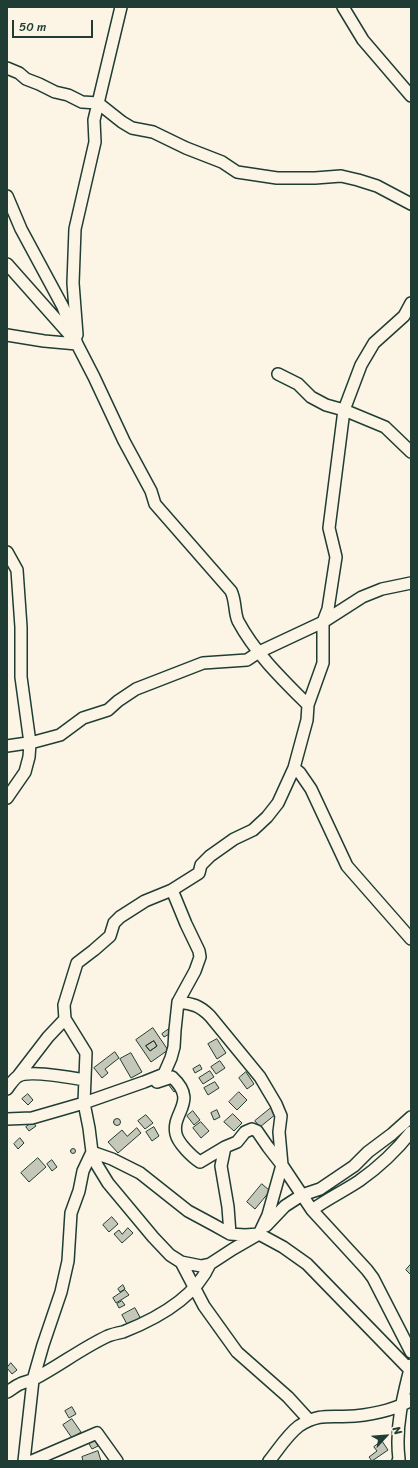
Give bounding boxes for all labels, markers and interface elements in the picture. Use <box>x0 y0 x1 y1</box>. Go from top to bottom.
scale bar <box>14 12 95 38</box>
text: 50 m <box>19 16 46 38</box>
north arrow <box>366 1416 406 1456</box>
text: N <box>387 1423 407 1438</box>

